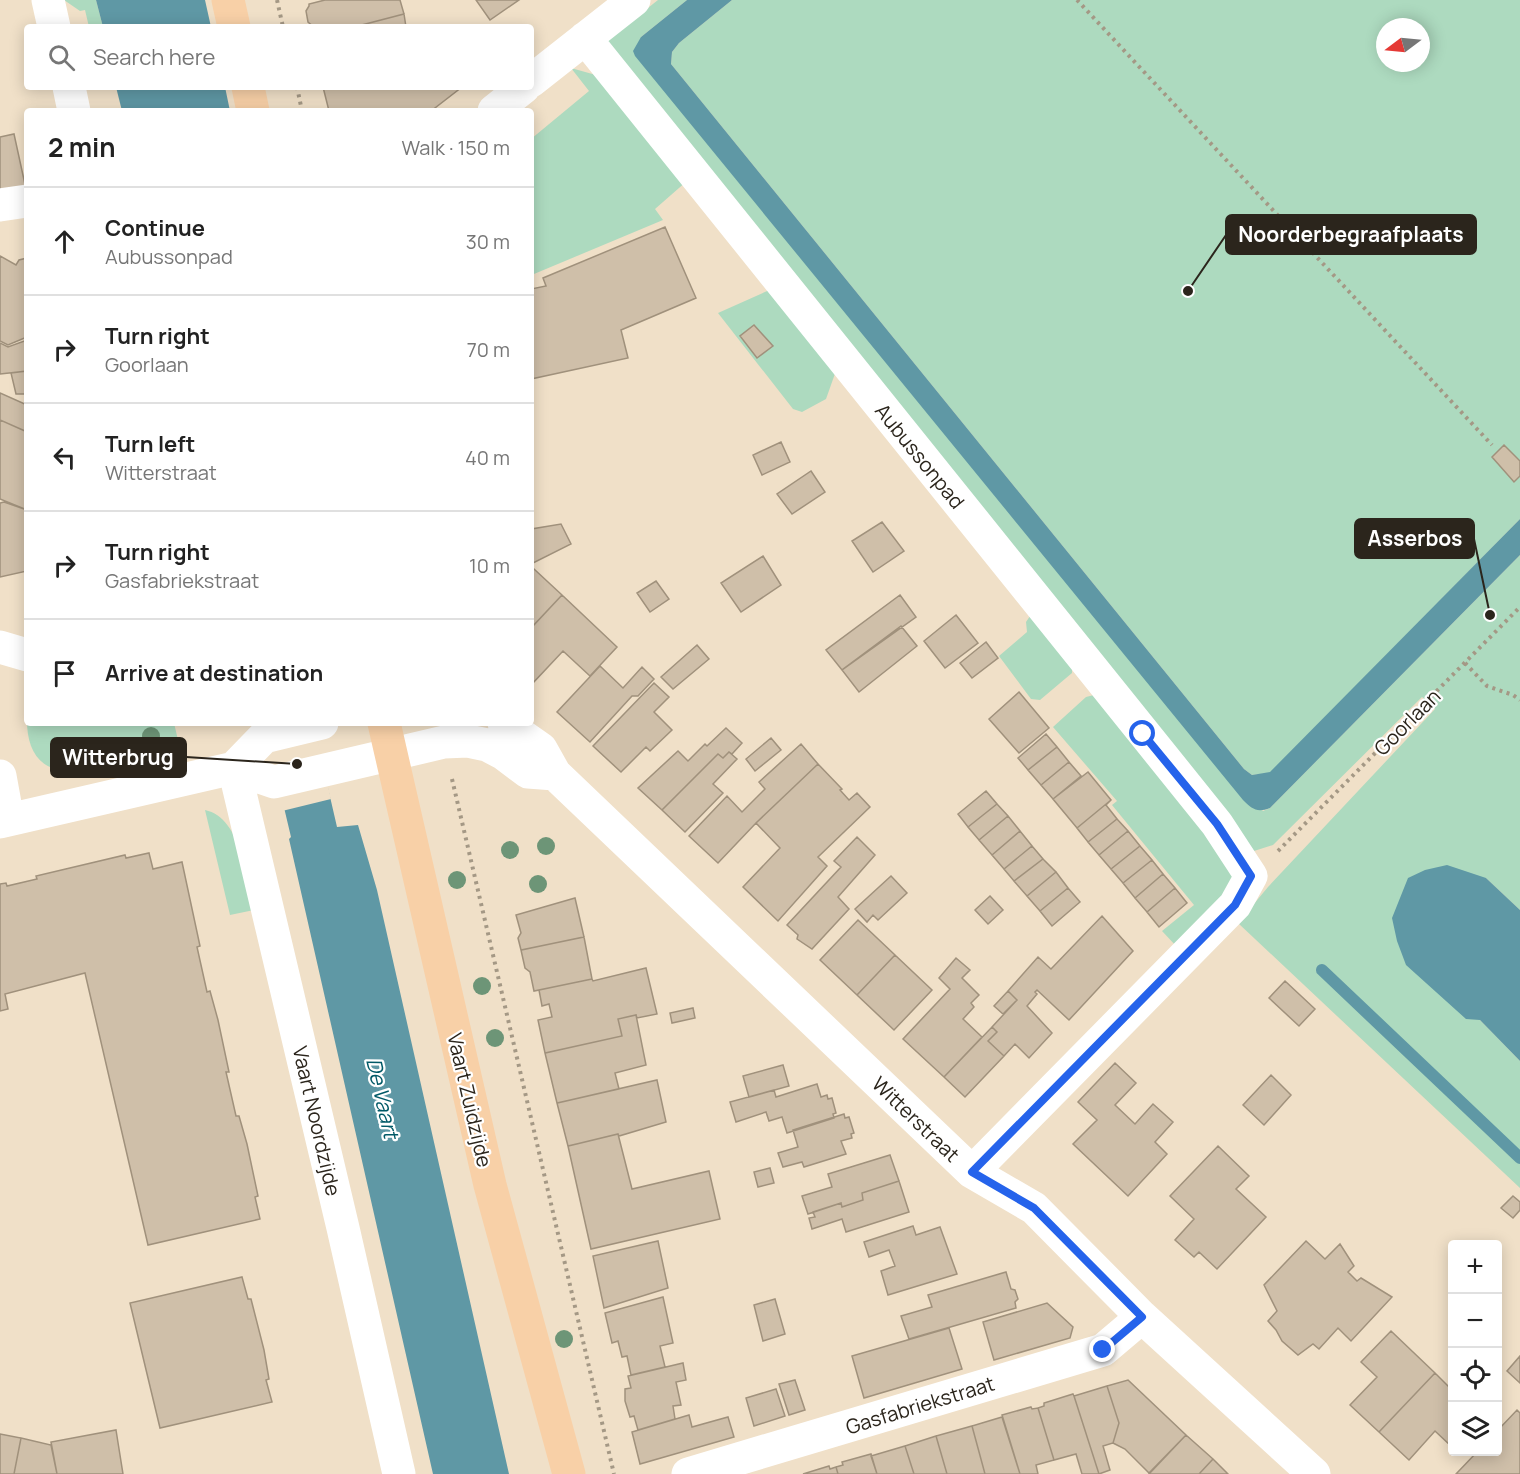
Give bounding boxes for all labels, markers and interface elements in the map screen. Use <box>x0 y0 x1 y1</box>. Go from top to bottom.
north arrow <box>1376 18 1430 72</box>
search box <box>24 24 534 90</box>
icon: search <box>45 41 78 74</box>
text: Search here <box>93 42 215 72</box>
text: 2 min <box>48 129 116 165</box>
text: Walk · 150 m <box>401 134 510 161</box>
text: Continue <box>105 213 205 243</box>
callout: Noorderbegraafplaats <box>1226 215 1476 254</box>
text: Noorderbegraafplaats <box>1238 220 1464 248</box>
icon: ahead <box>48 225 81 258</box>
text: 30 m <box>466 228 510 255</box>
text: Aubussonpad <box>105 243 233 270</box>
text: Turn right <box>105 321 210 351</box>
icon: right <box>48 333 81 366</box>
text: 70 m <box>467 336 510 363</box>
text: Goorlaan <box>105 351 189 378</box>
street label: Aubussonpad <box>869 398 971 514</box>
text: Turn left <box>105 429 195 459</box>
icon: left <box>48 441 81 474</box>
text: 40 m <box>465 444 510 471</box>
text: Witterstraat <box>105 459 217 486</box>
callout: Asserbos <box>1355 519 1474 558</box>
text: Asserbos <box>1368 524 1462 552</box>
text: Turn right <box>105 537 210 567</box>
icon: right <box>48 549 81 582</box>
text: 10 m <box>469 552 510 579</box>
text: Gasfabriekstraat <box>105 567 259 594</box>
icon: arrive <box>48 657 81 690</box>
text: Arrive at destination <box>105 658 323 688</box>
street label: Goorlaan <box>1368 683 1446 761</box>
route start <box>1129 720 1155 746</box>
callout: Witterbrug <box>51 738 186 777</box>
text: Witterbrug <box>62 743 174 771</box>
street label: Vaart Zuidzijde <box>441 1030 499 1170</box>
street label: Vaart Noordzijde <box>287 1044 347 1198</box>
water label: De Vaart <box>360 1055 406 1143</box>
street label: Witterstraat <box>866 1070 966 1168</box>
map controls <box>1448 1240 1502 1456</box>
button: + <box>1448 1240 1502 1294</box>
button: − <box>1448 1294 1502 1348</box>
route end <box>1089 1336 1115 1362</box>
button: locate <box>1448 1348 1502 1402</box>
street label: Gasfabriekstraat <box>842 1370 998 1440</box>
button: layers <box>1448 1402 1502 1456</box>

